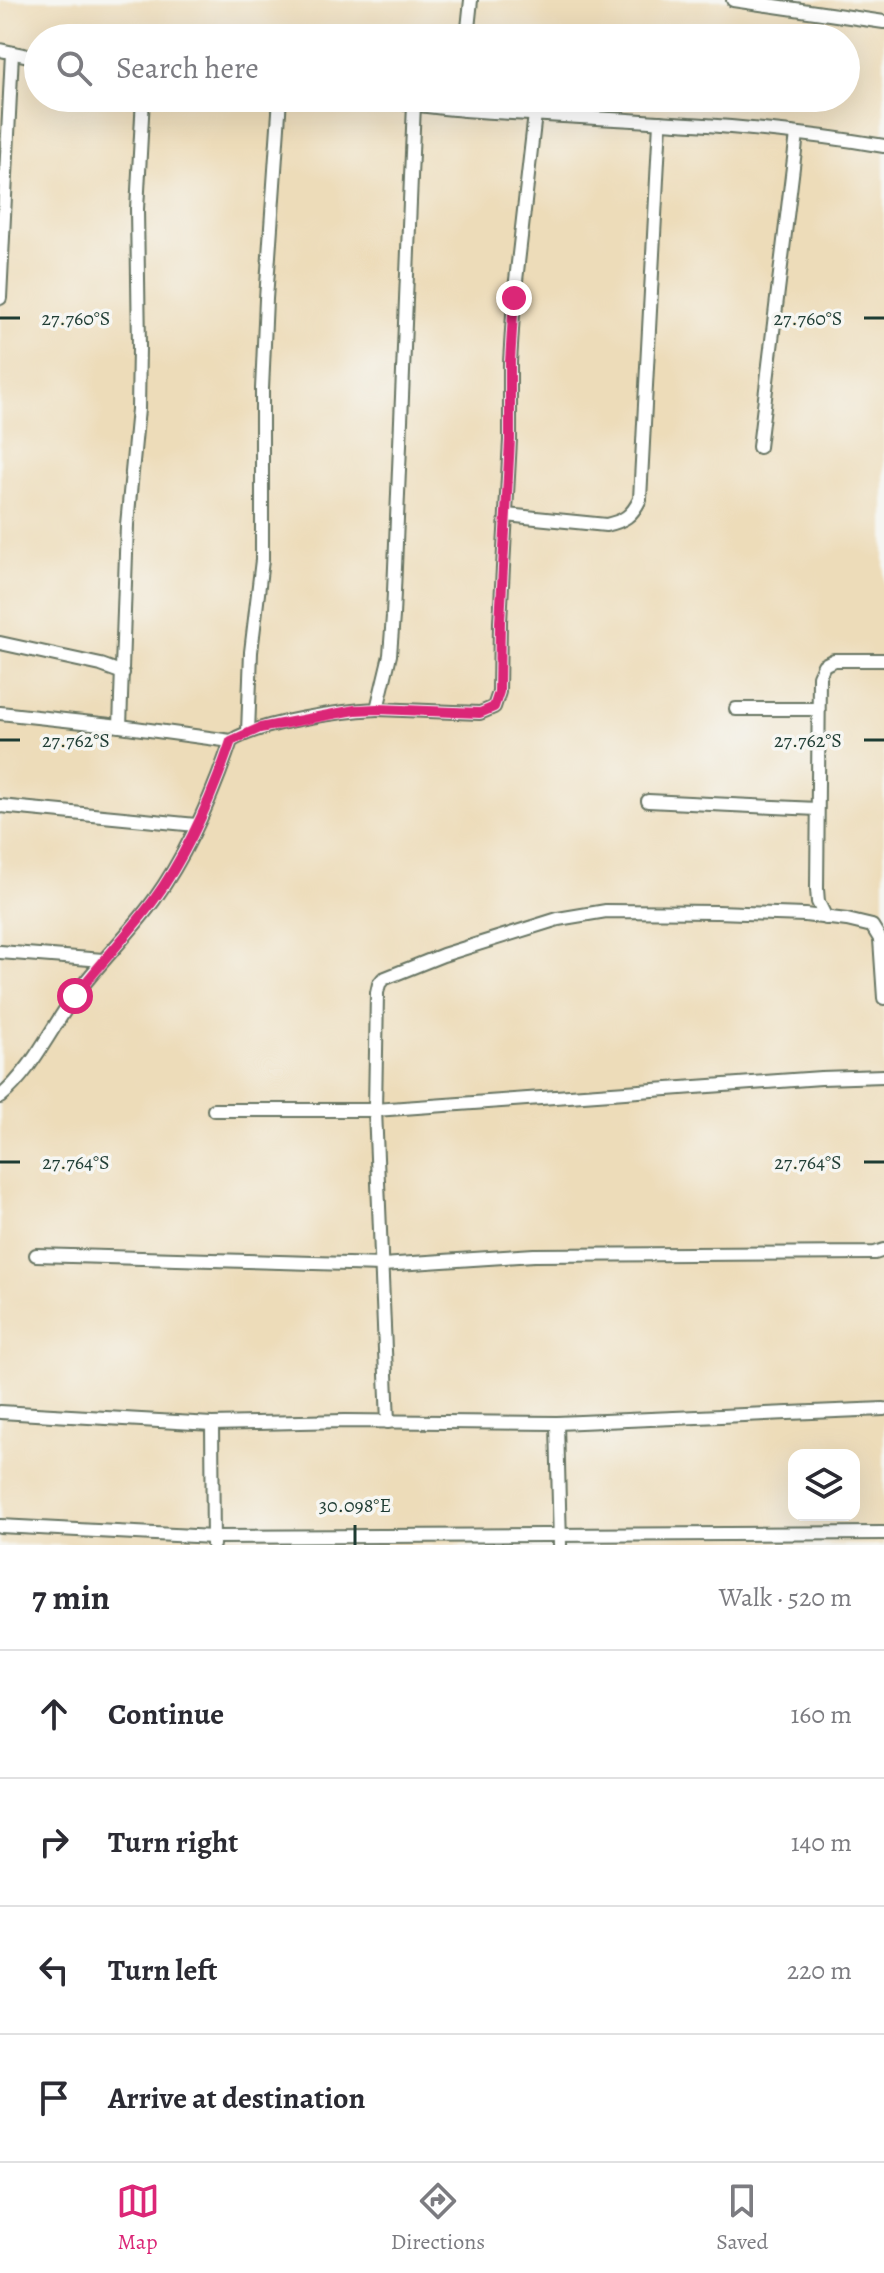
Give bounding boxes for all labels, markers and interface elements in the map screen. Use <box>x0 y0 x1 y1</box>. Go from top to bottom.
search box <box>24 24 860 112</box>
icon: search <box>52 46 96 90</box>
text: Search here <box>116 48 259 88</box>
route end <box>496 280 532 316</box>
text: 27.760°S <box>42 305 110 332</box>
text: 27.760°S <box>774 305 842 332</box>
text: 27.762°S <box>42 727 110 754</box>
text: 27.762°S <box>774 727 842 754</box>
route start <box>57 978 93 1014</box>
text: 27.764°S <box>42 1149 110 1176</box>
text: 27.764°S <box>774 1149 842 1176</box>
map controls <box>788 1449 860 1521</box>
button: layers <box>788 1449 860 1521</box>
text: 30.098°E <box>319 1492 391 1519</box>
text: 7 min <box>32 1574 110 1621</box>
text: Walk · 520 m <box>719 1580 852 1615</box>
icon: ahead <box>32 1692 76 1736</box>
text: Continue <box>108 1694 224 1734</box>
text: 160 m <box>790 1697 852 1732</box>
icon: right <box>32 1820 76 1864</box>
text: Turn right <box>108 1822 238 1862</box>
text: 140 m <box>791 1825 852 1860</box>
icon: left <box>32 1948 76 1992</box>
text: Turn left <box>108 1950 217 1990</box>
text: 220 m <box>787 1953 852 1988</box>
icon: arrive <box>32 2076 76 2120</box>
text: Arrive at destination <box>108 2078 365 2118</box>
tab: Map <box>116 2179 160 2257</box>
tab: Directions <box>391 2179 485 2257</box>
tab: Saved <box>716 2179 768 2257</box>

